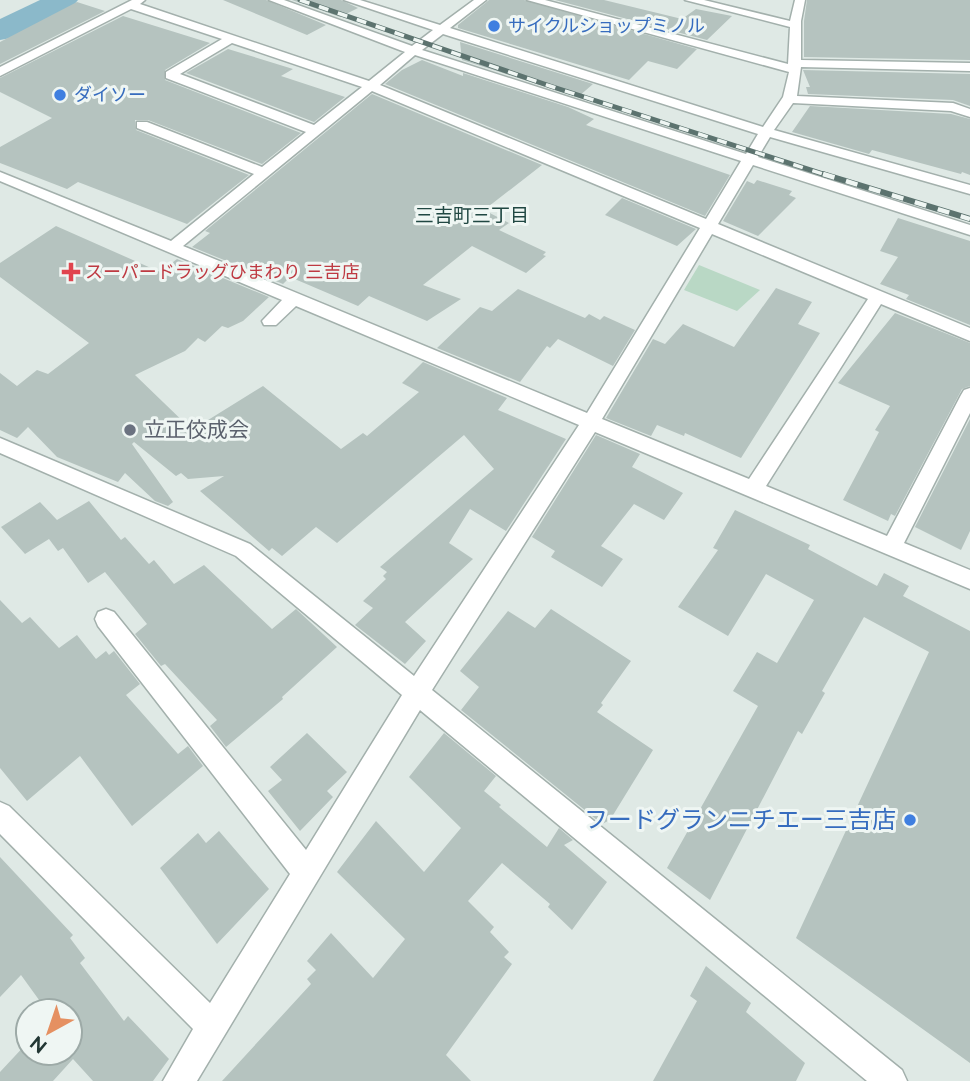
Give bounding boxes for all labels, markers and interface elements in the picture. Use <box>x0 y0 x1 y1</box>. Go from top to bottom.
place label: サイクルショップミノル <box>508 15 705 36</box>
marker: サイクルショップミノル <box>486 18 502 34</box>
place label: ダイソー <box>74 84 146 105</box>
marker: ダイソー <box>52 87 68 103</box>
district label: 三吉町三丁目 <box>415 204 529 226</box>
place label: スーパードラッグひまわり 三吉店 <box>85 261 359 282</box>
marker: スーパードラッグひまわり 三吉店 <box>63 264 79 280</box>
place label: 立正佼成会 <box>144 417 249 442</box>
marker: 立正佼成会 <box>122 422 138 438</box>
place label: フードグランニチエー三吉店 <box>584 805 896 834</box>
marker: フードグランニチエー三吉店 <box>902 812 918 828</box>
north arrow <box>14 997 84 1067</box>
text: N <box>25 1032 51 1058</box>

